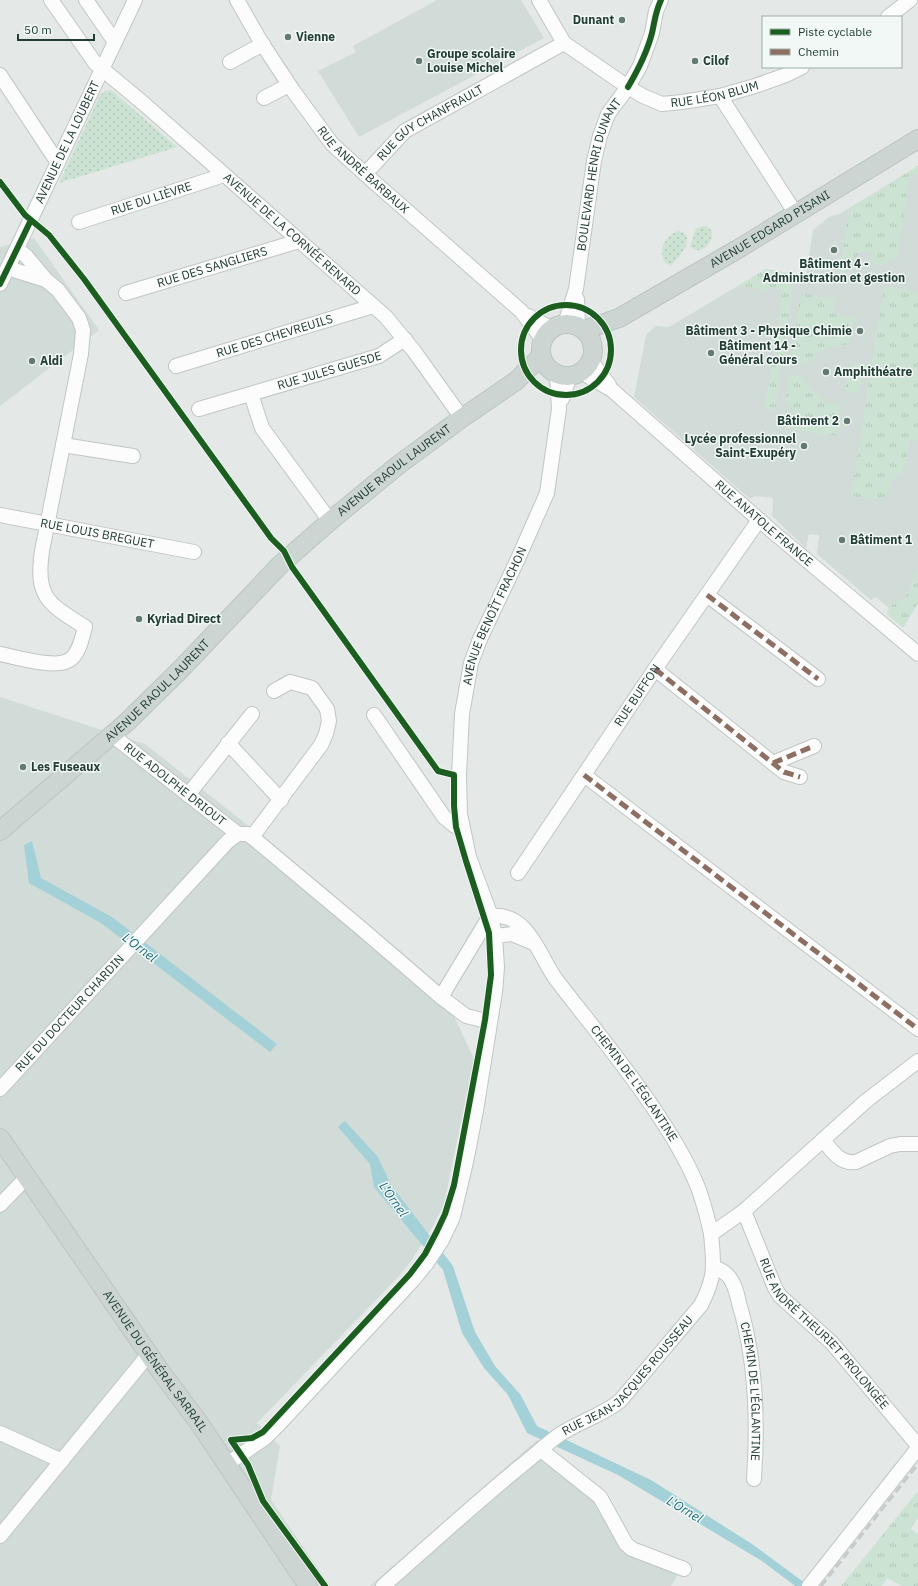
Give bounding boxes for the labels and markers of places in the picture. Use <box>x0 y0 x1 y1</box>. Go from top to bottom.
place label: Dunant <box>573 12 614 27</box>
marker: Dunant <box>617 15 627 25</box>
place label: Vienne <box>296 29 335 44</box>
marker: Vienne <box>283 32 293 42</box>
place label: Groupe scolaire Louise Michel <box>427 46 516 75</box>
place label: Cilof <box>703 53 730 68</box>
marker: Groupe scolaire Louise Michel <box>414 56 424 66</box>
marker: Cilof <box>690 56 700 66</box>
marker: Bâtiment 4 - Administration et gestion <box>829 245 839 255</box>
place label: Bâtiment 4 - Administration et gestion <box>763 256 905 285</box>
place label: Bâtiment 3 - Physique Chimie <box>685 323 852 338</box>
marker: Bâtiment 3 - Physique Chimie <box>855 326 865 336</box>
place label: Bâtiment 14 - Général cours <box>719 338 797 367</box>
marker: Bâtiment 14 - Général cours <box>706 348 716 358</box>
place label: Aldi <box>40 353 63 368</box>
marker: Aldi <box>27 356 37 366</box>
place label: Amphithéatre <box>834 364 912 379</box>
marker: Amphithéatre <box>821 367 831 377</box>
place label: Bâtiment 2 <box>777 413 839 428</box>
marker: Bâtiment 2 <box>842 416 852 426</box>
place label: Lycée professionnel Saint-Exupéry <box>685 431 797 460</box>
marker: Lycée professionnel Saint-Exupéry <box>799 441 809 451</box>
place label: Bâtiment 1 <box>850 532 912 547</box>
marker: Bâtiment 1 <box>837 535 847 545</box>
place label: Kyriad Direct <box>147 611 221 626</box>
marker: Kyriad Direct <box>134 614 144 624</box>
place label: Les Fuseaux <box>31 759 101 774</box>
marker: Les Fuseaux <box>18 762 28 772</box>

